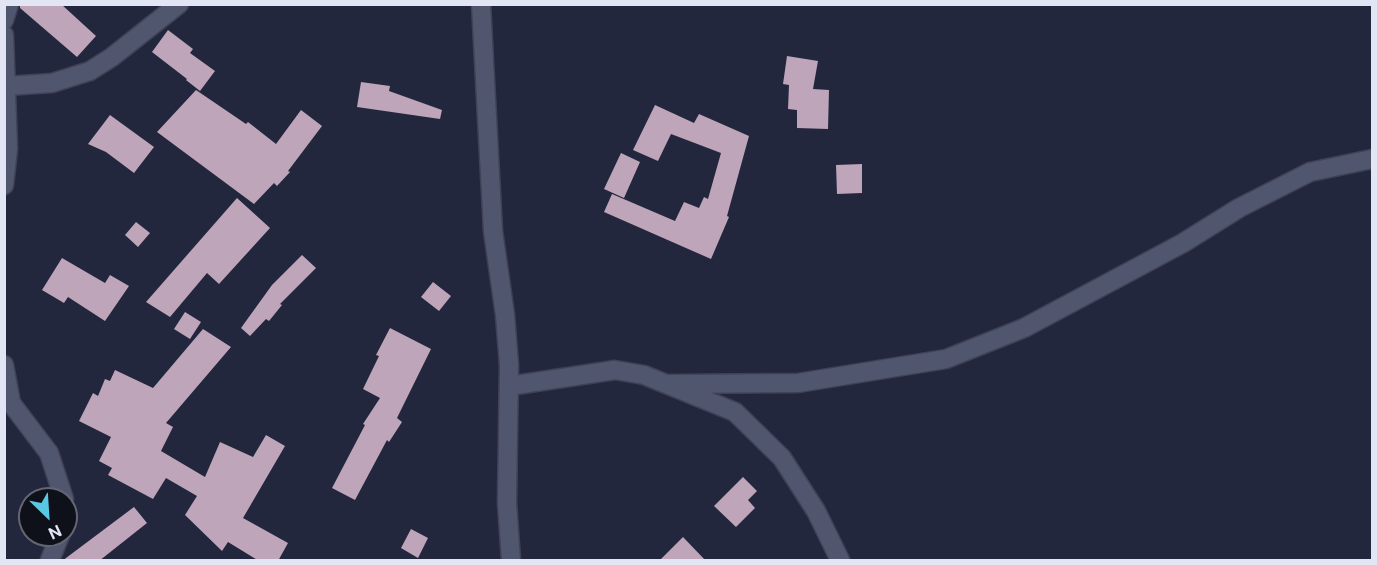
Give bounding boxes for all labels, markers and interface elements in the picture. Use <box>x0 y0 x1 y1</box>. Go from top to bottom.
north arrow <box>18 487 78 547</box>
text: N <box>45 521 65 543</box>

